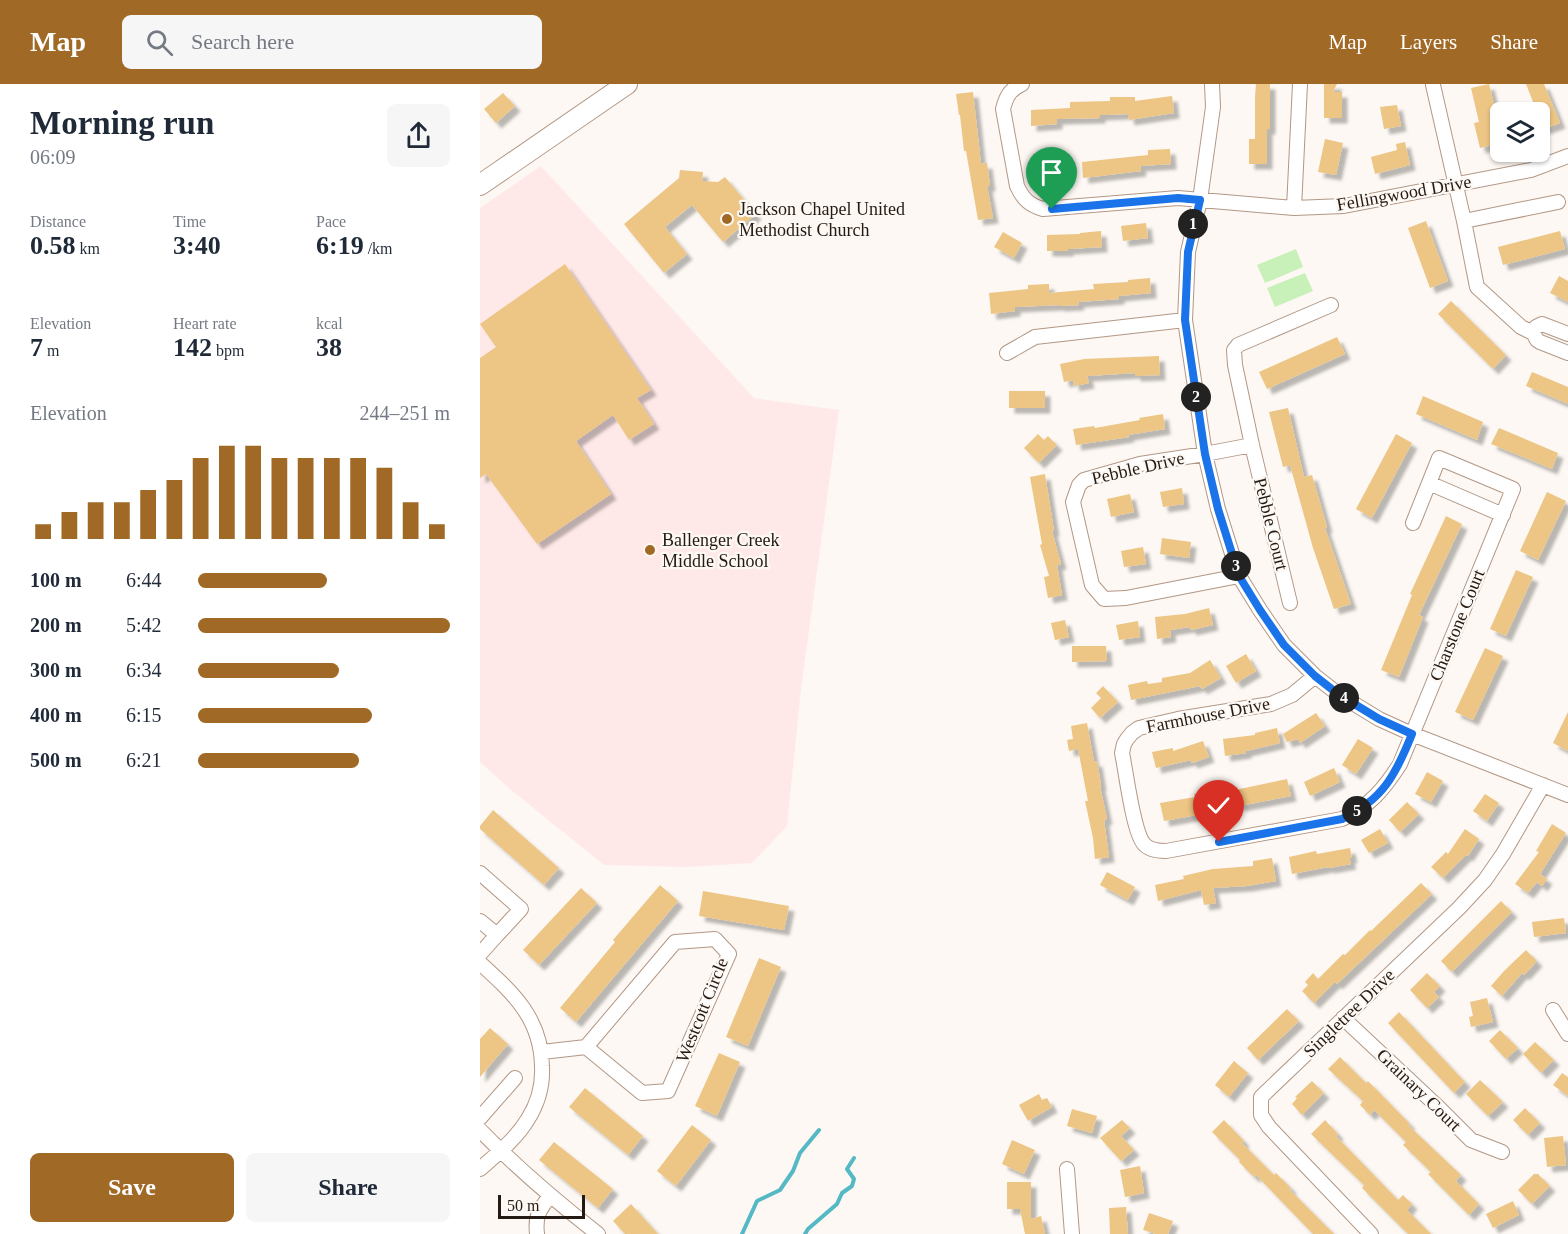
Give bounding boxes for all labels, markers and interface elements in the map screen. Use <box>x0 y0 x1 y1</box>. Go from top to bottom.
search box <box>122 15 542 69</box>
text: Map <box>30 26 86 57</box>
icon: search <box>143 26 176 59</box>
text: Search here <box>191 29 294 54</box>
text: Map <box>1329 30 1367 54</box>
text: Layers <box>1400 30 1457 54</box>
text: Share <box>1490 30 1538 54</box>
map controls <box>1490 102 1550 162</box>
button: layers <box>1490 102 1550 162</box>
button: share <box>387 104 450 167</box>
text: Morning run <box>30 105 214 141</box>
text: 06:09 <box>30 146 76 168</box>
pin <box>1026 147 1077 209</box>
icon: arrive <box>1035 156 1068 189</box>
street label: Fellingwood Drive <box>1335 171 1473 215</box>
place label: Jackson Chapel United Methodist Church <box>739 199 905 240</box>
pin: 1 <box>1178 209 1208 239</box>
marker: Jackson Chapel United Methodist Church <box>720 212 734 226</box>
text: Distance <box>30 213 86 230</box>
text: Time <box>173 213 206 230</box>
text: Pace <box>316 213 346 230</box>
text: 1 <box>1189 215 1197 232</box>
text: 0.58 <box>30 231 76 260</box>
text: 3:40 <box>173 231 221 260</box>
text: 6:19 <box>316 231 364 260</box>
text: km <box>76 240 100 257</box>
text: /km <box>364 240 393 257</box>
text: Elevation <box>30 315 91 332</box>
text: Heart rate <box>173 315 237 332</box>
text: kcal <box>316 315 343 332</box>
text: 7 <box>30 333 43 362</box>
text: 142 <box>173 333 212 362</box>
text: 38 <box>316 333 342 362</box>
text: m <box>43 342 59 359</box>
text: bpm <box>212 342 244 359</box>
pin: 2 <box>1181 382 1211 412</box>
text: 2 <box>1192 388 1200 405</box>
text: Elevation <box>30 402 107 424</box>
text: 244–251 m <box>359 402 450 424</box>
street label: Pebble Drive <box>1090 448 1186 488</box>
street label: Pebble Court <box>1250 476 1292 572</box>
place label: Ballenger Creek Middle School <box>662 530 779 571</box>
marker: Ballenger Creek Middle School <box>643 543 657 557</box>
pin: 3 <box>1221 551 1251 581</box>
text: 3 <box>1232 557 1240 574</box>
street label: Charstone Court <box>1426 566 1488 684</box>
text: 100 m <box>30 569 82 591</box>
text: 6:44 <box>126 569 162 591</box>
text: 200 m <box>30 614 82 636</box>
text: 5:42 <box>126 614 162 636</box>
text: 300 m <box>30 659 82 681</box>
text: 6:34 <box>126 659 162 681</box>
pin: 4 <box>1329 683 1359 713</box>
text: 4 <box>1340 689 1348 706</box>
street label: Farmhouse Drive <box>1145 693 1271 737</box>
text: 400 m <box>30 704 82 726</box>
text: 6:15 <box>126 704 162 726</box>
text: 500 m <box>30 749 82 771</box>
text: 6:21 <box>126 749 162 771</box>
pin <box>1193 780 1244 842</box>
icon: check <box>1202 789 1235 822</box>
pin: 5 <box>1342 796 1372 826</box>
text: 5 <box>1353 802 1361 819</box>
street label: Westcott Circle <box>672 955 732 1065</box>
street label: Singletree Drive <box>1299 965 1399 1061</box>
street label: Grainary Court <box>1373 1045 1465 1135</box>
button: Save <box>30 1153 234 1222</box>
button: Share <box>246 1153 450 1222</box>
scale bar <box>498 1192 585 1220</box>
text: 50 m <box>507 1197 539 1214</box>

